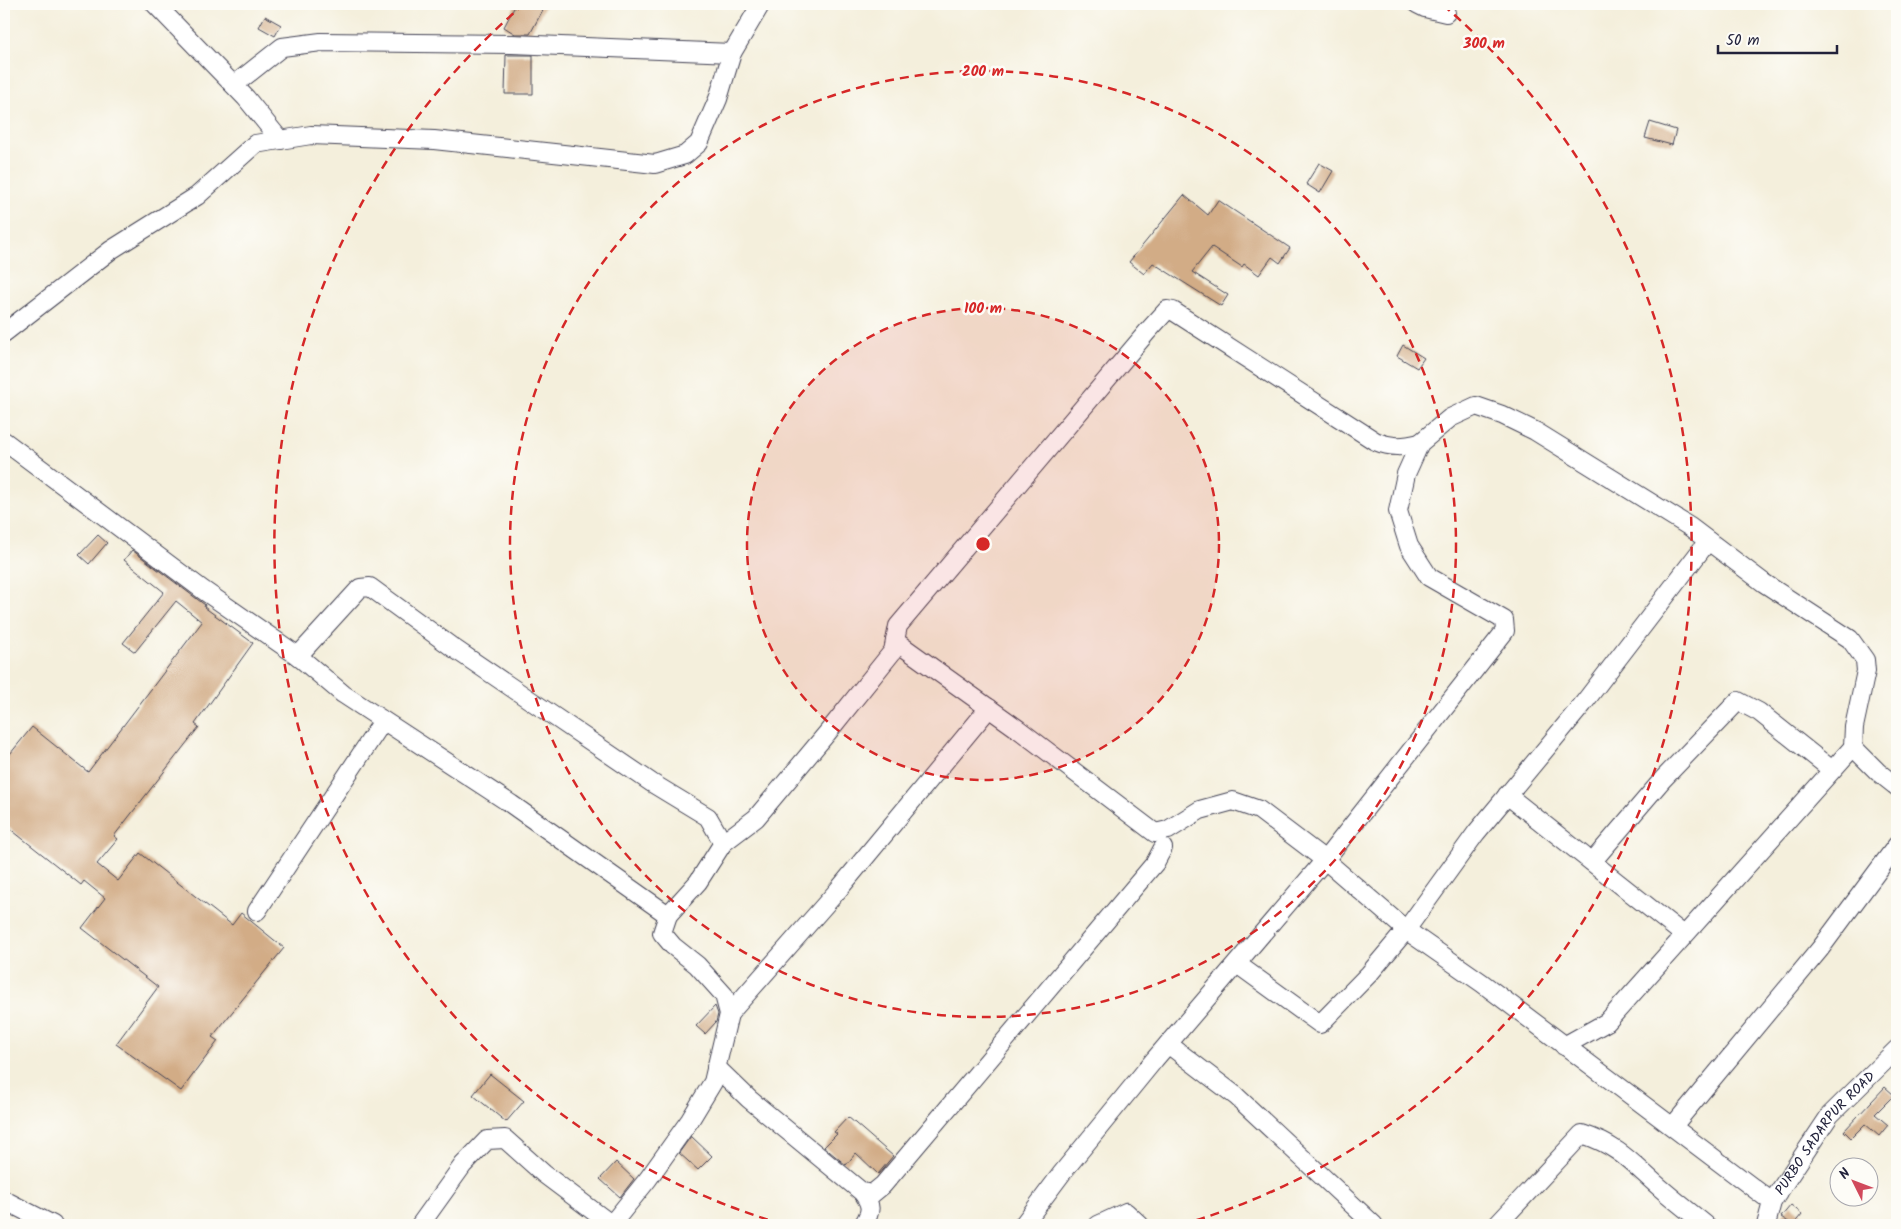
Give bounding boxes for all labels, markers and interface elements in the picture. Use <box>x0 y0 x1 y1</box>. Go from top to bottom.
scale bar <box>1718 22 1837 54</box>
text: 50 m <box>1726 29 1760 53</box>
text: 300 m <box>1462 32 1505 56</box>
text: 200 m <box>962 60 1004 84</box>
text: 100 m <box>964 297 1002 321</box>
centre of rings <box>974 535 992 553</box>
street label: PURBO SADARPUR ROAD <box>1770 1066 1881 1200</box>
north arrow <box>1828 1156 1878 1206</box>
text: N <box>1834 1163 1856 1185</box>

